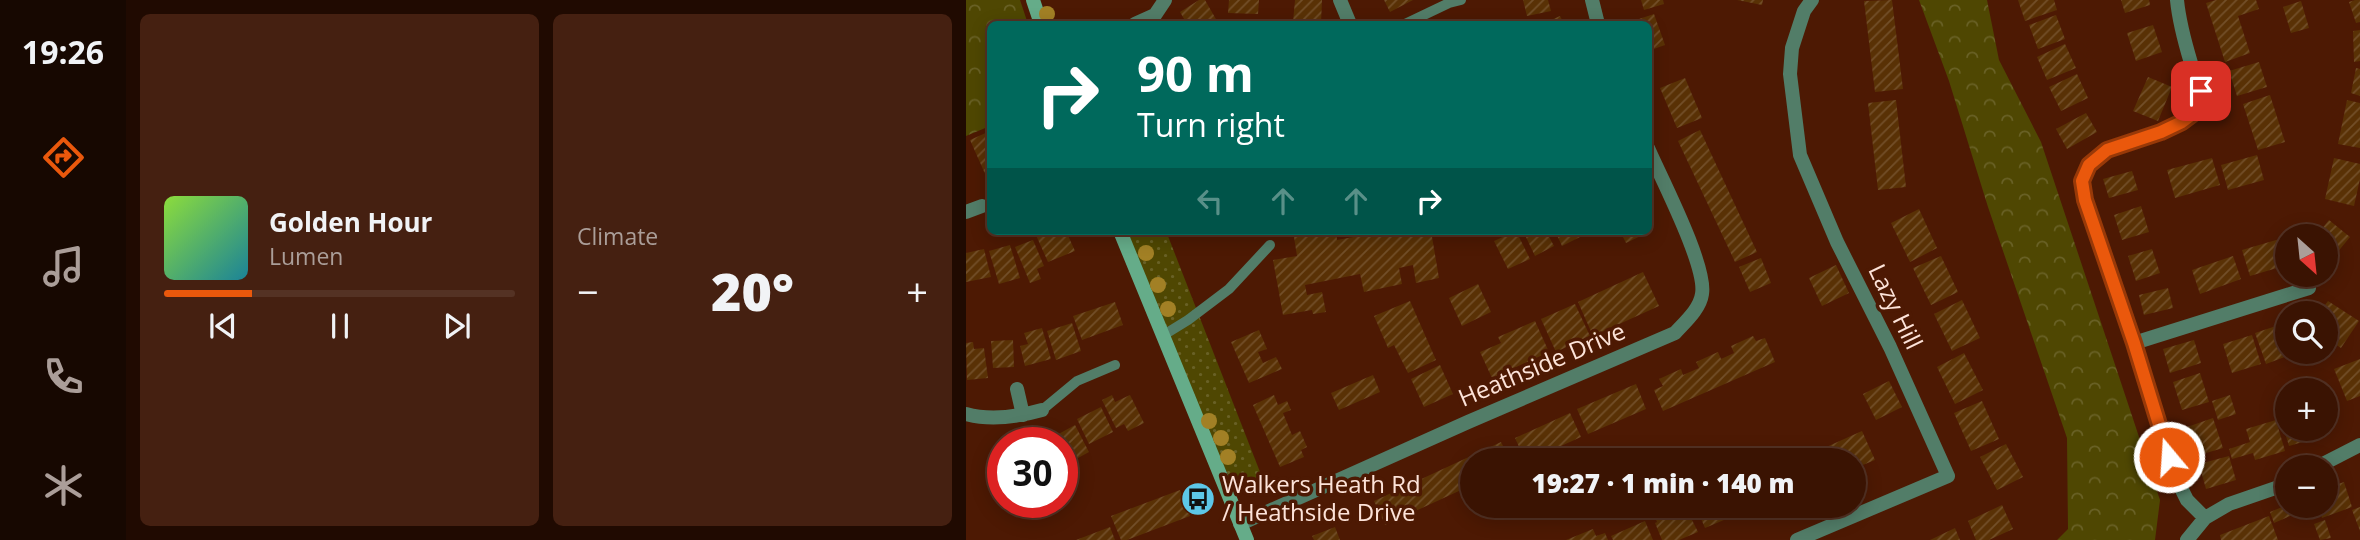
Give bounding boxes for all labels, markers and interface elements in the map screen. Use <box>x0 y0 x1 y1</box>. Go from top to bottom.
text: 19:26 <box>22 30 104 73</box>
text: 90 m <box>1137 40 1254 106</box>
icon: right <box>1022 49 1113 140</box>
pin <box>2171 61 2231 121</box>
icon: arrive <box>2182 72 2220 110</box>
text: Turn right <box>1137 103 1285 146</box>
icon: directions <box>39 133 88 182</box>
icon: left <box>1191 182 1229 220</box>
icon: ahead <box>1264 182 1302 220</box>
icon: ahead <box>1337 182 1375 220</box>
icon: right <box>1410 182 1448 220</box>
text: Golden Hour <box>269 204 432 240</box>
text: Climate <box>577 220 658 252</box>
north arrow <box>2275 224 2338 287</box>
map controls <box>2275 224 2338 518</box>
text: Lumen <box>269 240 343 272</box>
icon: music <box>39 242 88 291</box>
text: 20° <box>711 255 794 326</box>
street label: Lazy Hill <box>1862 258 1931 355</box>
text: − <box>577 265 599 317</box>
text: + <box>906 265 928 317</box>
button: search <box>2275 301 2338 364</box>
icon: previous <box>204 307 242 345</box>
icon: pause <box>321 307 359 345</box>
icon: next <box>438 307 476 345</box>
street label: Heathside Drive <box>1453 314 1630 414</box>
icon: phone <box>39 352 88 401</box>
button: + <box>2275 378 2338 441</box>
position arrow <box>2132 420 2206 494</box>
speed limit sign: 30 <box>987 427 1078 518</box>
button: − <box>2275 455 2338 518</box>
icon: climate <box>39 461 88 510</box>
text: 19:27 · 1 min · 140 m <box>1532 465 1794 501</box>
place label: Walkers Heath Rd / Heathside Drive <box>1222 467 1421 528</box>
bus stop icon: Walkers Heath Rd / Heathside Drive <box>1179 480 1217 518</box>

